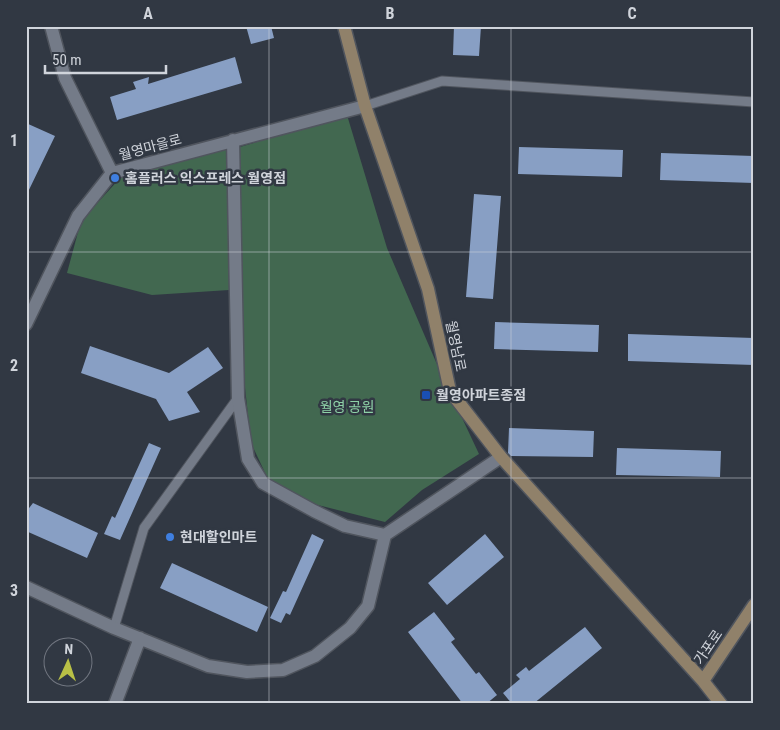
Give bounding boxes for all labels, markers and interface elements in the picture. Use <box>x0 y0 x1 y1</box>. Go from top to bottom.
text: A <box>143 4 153 23</box>
text: B <box>386 4 395 23</box>
text: C <box>627 4 637 23</box>
scale bar <box>45 42 166 74</box>
text: 50 m <box>52 51 82 69</box>
text: 1 <box>10 131 18 150</box>
street label: 월영마을로 <box>117 131 183 163</box>
place label: 홈플러스 익스프레스 월영점 <box>125 170 286 186</box>
marker: 홈플러스 익스프레스 월영점 <box>109 172 121 184</box>
street label: 월영남로 <box>443 319 469 373</box>
text: 2 <box>10 356 18 375</box>
place label: 월영아파트종점 <box>436 387 526 403</box>
marker: 월영아파트종점 <box>420 389 432 401</box>
park label: 월영 공원 <box>320 399 374 415</box>
place label: 현대할인마트 <box>180 529 257 545</box>
marker: 현대할인마트 <box>164 531 176 543</box>
text: 3 <box>10 581 18 600</box>
street label: 가포로 <box>691 626 726 667</box>
north arrow <box>42 638 92 688</box>
text: N <box>64 641 73 657</box>

